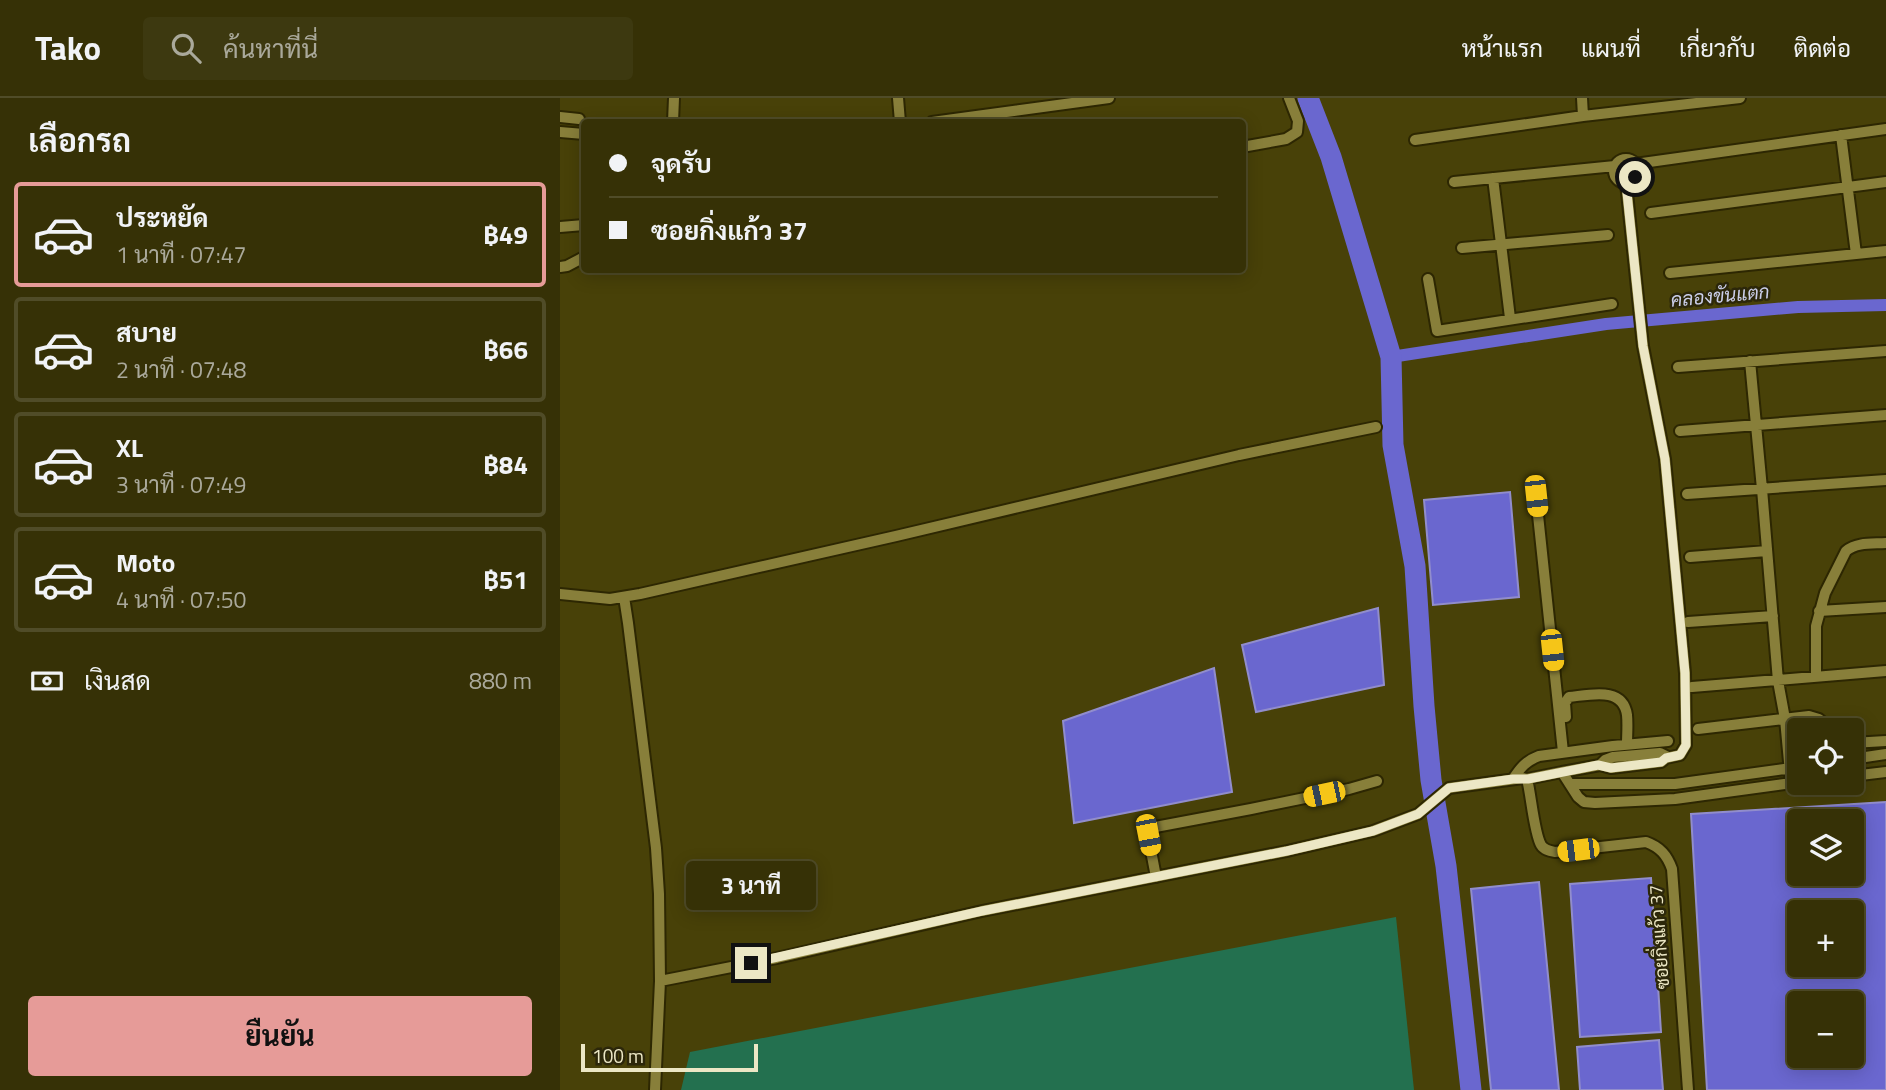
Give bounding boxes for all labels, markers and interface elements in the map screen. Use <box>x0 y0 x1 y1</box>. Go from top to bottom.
search box <box>143 17 633 80</box>
text: Tako <box>35 23 101 73</box>
icon: search <box>167 29 205 67</box>
text: ค้นหาที่นี่ <box>223 29 318 68</box>
text: หน้าแรก <box>1462 30 1543 66</box>
text: แผนที่ <box>1581 30 1641 66</box>
text: เกี่ยวกับ <box>1679 30 1756 66</box>
text: ติดต่อ <box>1794 30 1851 66</box>
text: เลือกรถ <box>28 116 131 164</box>
text: จุดรับ <box>651 144 712 183</box>
route start <box>1619 161 1651 193</box>
text: ประหยัด <box>116 198 209 237</box>
icon: car <box>32 203 95 266</box>
text: ซอยกิ่งแก้ว 37 <box>651 211 808 250</box>
text: ฿49 <box>483 215 528 254</box>
text: 1 นาที · 07:47 <box>116 237 246 272</box>
water label: คลองขันแตก <box>1669 276 1771 314</box>
text: สบาย <box>116 313 177 352</box>
icon: car <box>32 318 95 381</box>
text: ฿66 <box>483 330 528 369</box>
text: 2 นาที · 07:48 <box>116 352 246 387</box>
text: XL <box>116 428 143 467</box>
icon: car <box>32 433 95 496</box>
text: ฿84 <box>483 445 528 484</box>
text: 3 นาที · 07:49 <box>116 467 246 502</box>
car <box>1524 474 1549 518</box>
text: Moto <box>116 543 175 582</box>
icon: car <box>32 548 95 611</box>
text: ฿51 <box>483 560 528 599</box>
text: 4 นาที · 07:50 <box>116 582 246 617</box>
car <box>1540 628 1565 672</box>
text: เงินสด <box>84 661 151 700</box>
icon: cash <box>28 662 66 700</box>
text: 880 m <box>469 663 532 698</box>
map controls <box>1787 718 1864 1068</box>
button: locate <box>1787 718 1864 795</box>
car <box>1302 779 1347 809</box>
button: layers <box>1787 809 1864 886</box>
car <box>1134 812 1163 858</box>
car <box>1556 837 1601 863</box>
callout: 3 นาที <box>686 862 816 910</box>
text: 3 นาที <box>721 868 781 903</box>
street label: ซอยกิ่งแก้ว 37 <box>1641 884 1676 990</box>
button: + <box>1787 900 1864 977</box>
route end <box>735 947 767 979</box>
button: − <box>1787 991 1864 1068</box>
button: ยืนยัน <box>28 996 532 1076</box>
scale bar <box>581 1041 758 1073</box>
text: 100 m <box>592 1041 644 1070</box>

